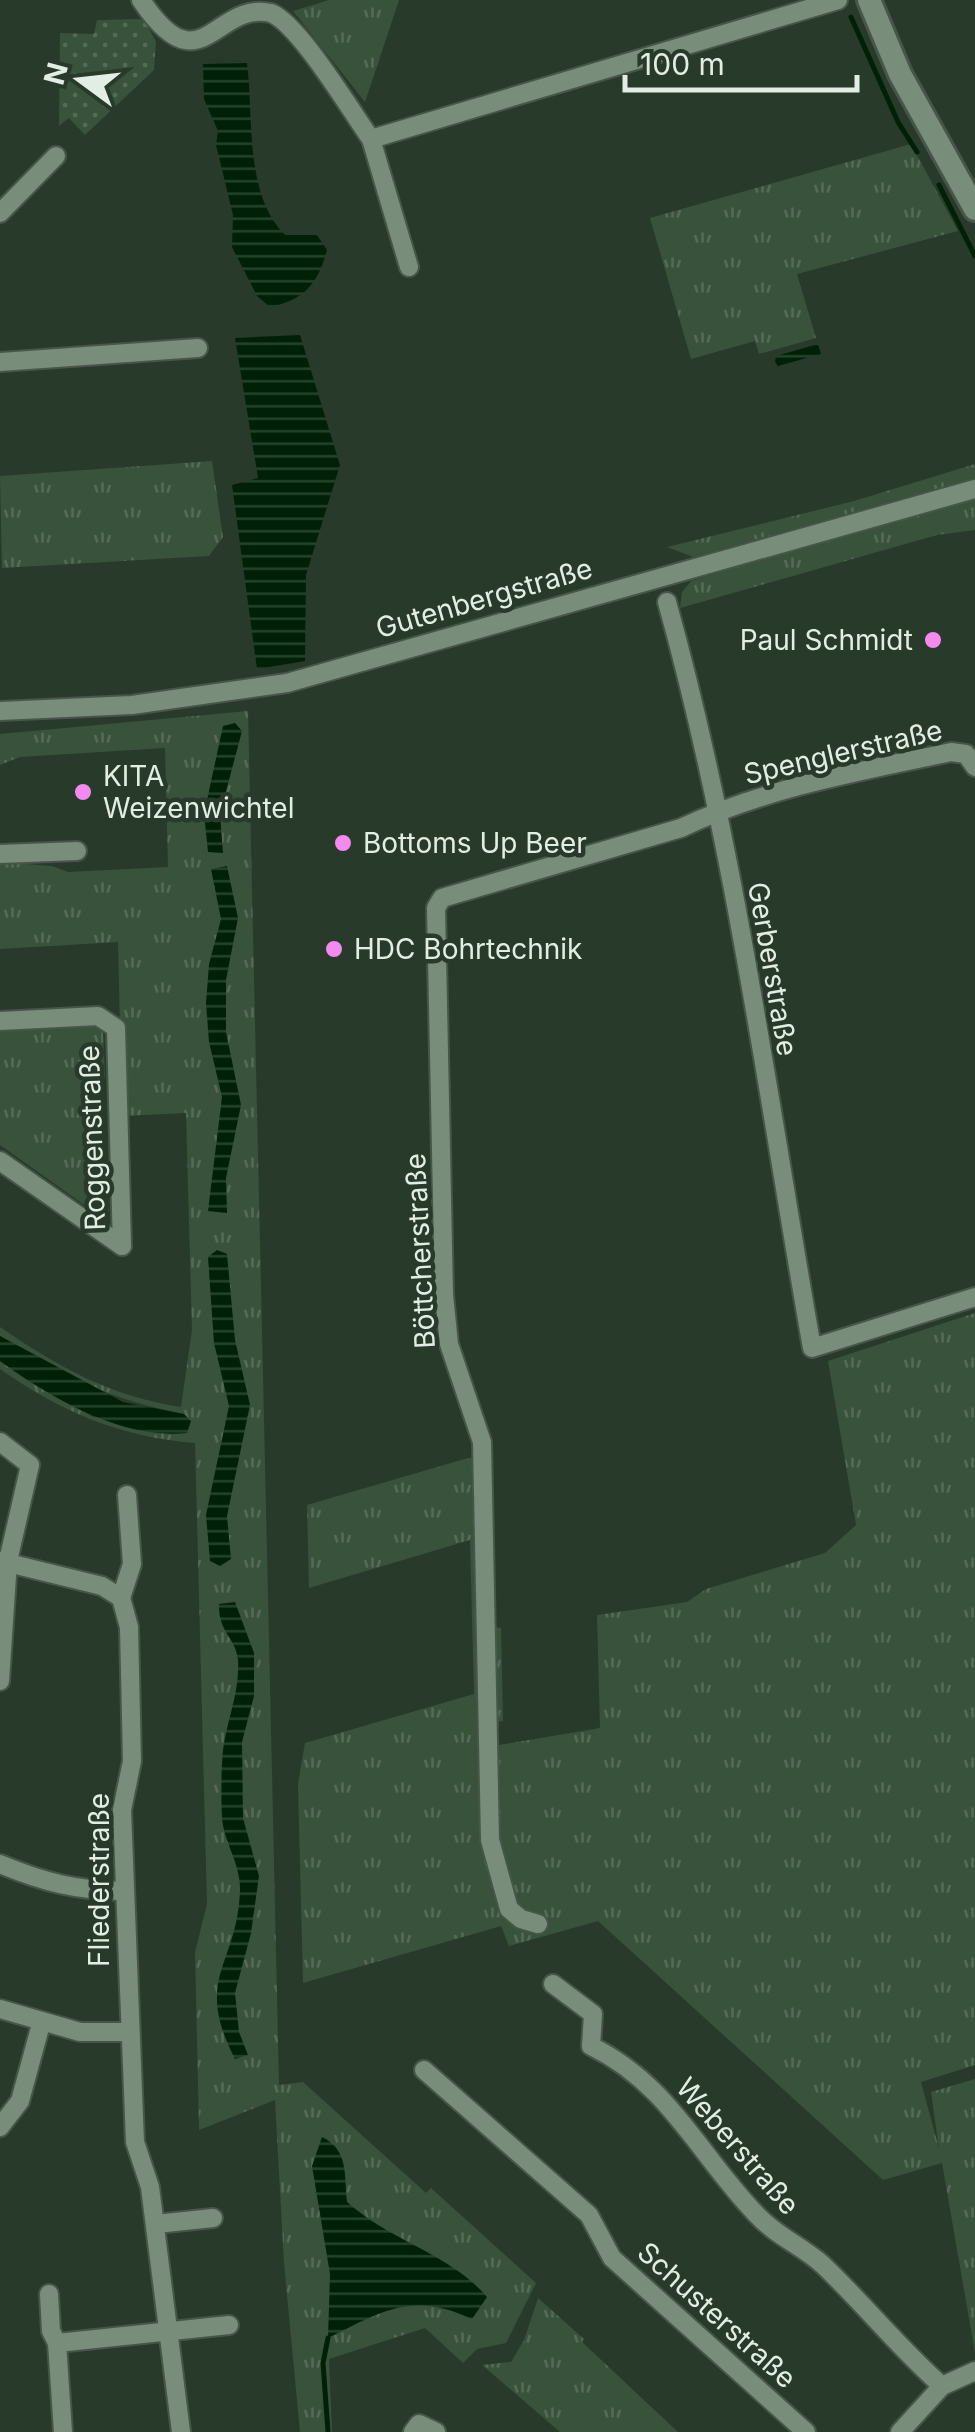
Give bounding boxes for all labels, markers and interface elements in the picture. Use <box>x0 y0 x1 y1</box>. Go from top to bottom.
north arrow <box>30 30 130 130</box>
scale bar <box>625 30 858 92</box>
text: 100 m <box>640 46 725 82</box>
text: N <box>37 59 75 88</box>
street label: Gutenbergstraße <box>372 551 596 645</box>
place label: Paul Schmidt <box>740 623 913 657</box>
marker: Paul Schmidt <box>922 629 944 651</box>
street label: Spenglerstraße <box>740 713 946 791</box>
place label: KITA Weizenwichtel <box>103 759 294 825</box>
marker: KITA Weizenwichtel <box>72 781 94 803</box>
place label: Bottoms Up Beer <box>363 826 587 860</box>
marker: Bottoms Up Beer <box>332 832 354 854</box>
street label: Gerberstraße <box>741 879 805 1059</box>
place label: HDC Bohrtechnik <box>354 932 582 966</box>
marker: HDC Bohrtechnik <box>323 938 345 960</box>
street label: Roggenstraße <box>72 1045 112 1231</box>
street label: Böttcherstraße <box>398 1152 442 1350</box>
street label: Fliederstraße <box>82 1793 116 1967</box>
street label: Weberstraße <box>669 2071 807 2221</box>
street label: Schusterstraße <box>631 2235 803 2395</box>

